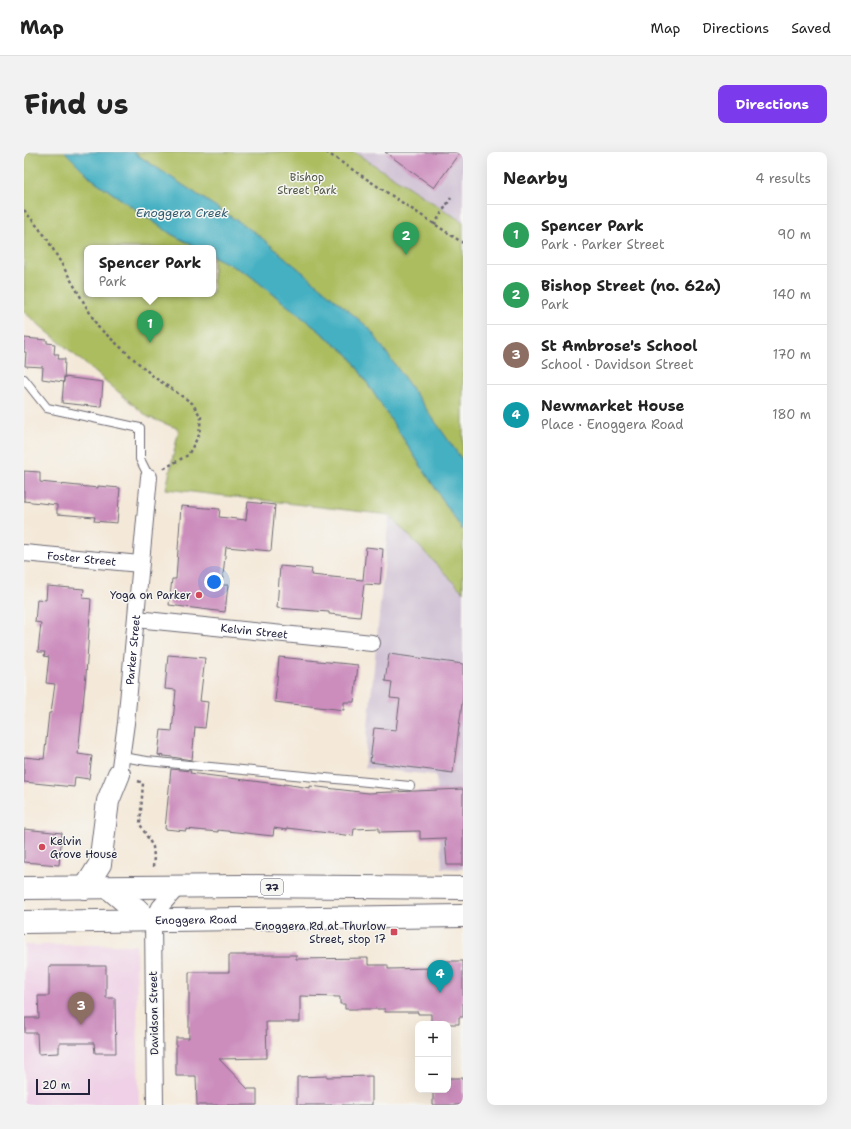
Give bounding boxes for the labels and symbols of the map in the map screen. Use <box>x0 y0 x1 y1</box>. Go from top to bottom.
park label: Bishop Street Park <box>277 170 337 198</box>
water label: Enoggera Creek <box>136 205 228 221</box>
pin: 2 <box>393 222 419 255</box>
pin: 1 <box>137 310 163 343</box>
street label: Foster Street <box>47 548 117 569</box>
your location <box>204 572 224 592</box>
place label: Yoga on Parker <box>110 588 191 603</box>
marker: Yoga on Parker <box>194 590 204 600</box>
street label: Parker Street <box>122 614 144 686</box>
street label: Kelvin Street <box>220 620 289 642</box>
place label: Kelvin Grove House <box>50 834 118 862</box>
marker: Kelvin Grove House <box>37 842 47 852</box>
road number: 77 <box>261 879 283 895</box>
street label: Enoggera Road <box>155 912 237 928</box>
place label: Enoggera Rd at Thurlow Street, stop 17 <box>255 919 386 947</box>
marker: Enoggera Rd at Thurlow Street, stop 17 <box>389 927 399 937</box>
pin: 4 <box>427 960 453 993</box>
street label: Davidson Street <box>146 971 162 1055</box>
pin: 3 <box>68 992 94 1025</box>
scale bar <box>36 1077 90 1096</box>

